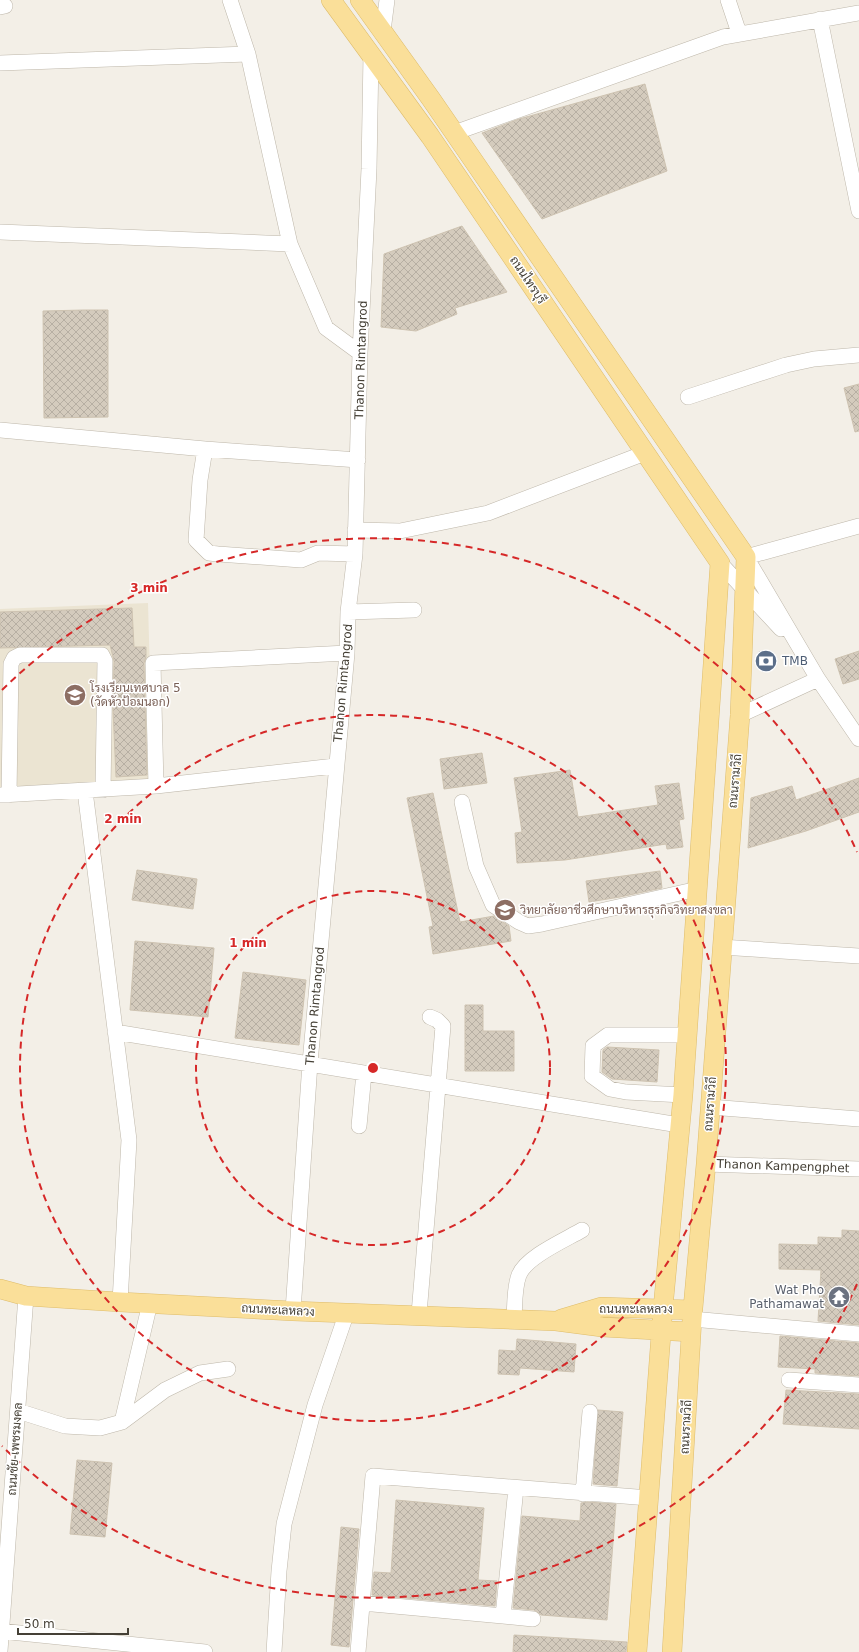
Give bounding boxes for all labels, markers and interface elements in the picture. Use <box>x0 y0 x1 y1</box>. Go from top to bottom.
street label: ถนนไทรบุรี <box>505 253 550 308</box>
street label: Thanon Rimtangrod <box>352 300 370 421</box>
text: 3 min <box>130 581 168 595</box>
street label: Thanon Rimtangrod <box>331 623 355 744</box>
bank icon: TMB <box>753 648 779 674</box>
place label: TMB <box>781 654 808 668</box>
place label: โรงเรียนเทศบาล 5 (วัดหัวป้อมนอก) <box>89 680 181 709</box>
school or university icon: โรงเรียนเทศบาล 5 (วัดหัวป้อมนอก) <box>62 682 88 708</box>
street label: ถนนรามวิถี <box>725 753 744 809</box>
text: 2 min <box>104 812 142 826</box>
school or university icon: วิทยาลัยอาชีวศึกษาบริหารธุรกิจวิทยาสงขลา <box>492 897 518 923</box>
place label: วิทยาลัยอาชีวศึกษาบริหารธุรกิจวิทยาสงขลา <box>519 902 733 919</box>
text: 1 min <box>229 936 267 950</box>
street label: Thanon Rimtangrod <box>303 946 327 1067</box>
centre of rings <box>366 1061 380 1075</box>
street label: ถนนรามวิถี <box>700 1076 719 1132</box>
street label: Thanon Kampengphet <box>715 1157 850 1175</box>
place label: Wat Pho Pathamawat <box>749 1283 824 1311</box>
temple icon: Wat Pho Pathamawat <box>826 1284 852 1310</box>
street label: ถนนทะเลหลวง <box>241 1301 315 1319</box>
street label: ถนนทะเลหลวง <box>599 1302 673 1316</box>
street label: ถนนรามวิถี <box>677 1399 694 1455</box>
street label: ถนนชัย-เพชรมงคล <box>5 1402 25 1496</box>
scale bar <box>18 1610 128 1636</box>
text: 50 m <box>24 1617 55 1631</box>

